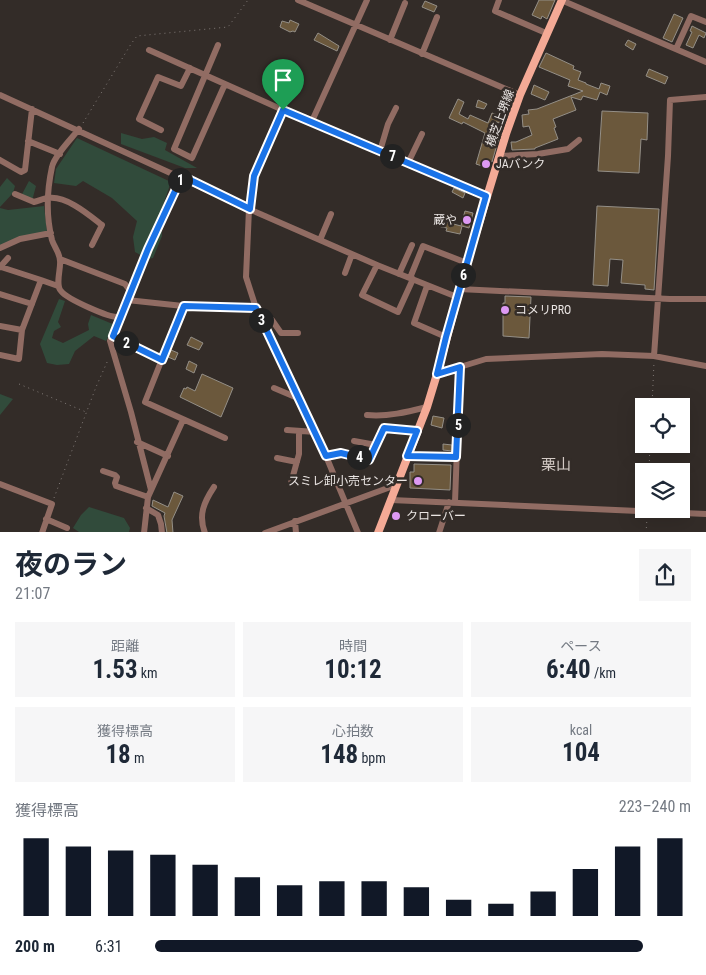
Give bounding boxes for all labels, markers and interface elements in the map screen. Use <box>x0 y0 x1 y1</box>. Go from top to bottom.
pin <box>262 59 304 110</box>
icon: arrive <box>269 66 297 94</box>
street label: 横芝上堺線 <box>483 87 517 149</box>
pin: 7 <box>380 144 404 168</box>
text: 7 <box>389 148 396 164</box>
place label: JAバンク <box>496 157 545 171</box>
marker: JAバンク <box>480 158 492 170</box>
pin: 1 <box>168 168 192 192</box>
text: 1 <box>177 172 184 188</box>
place label: 蔵や <box>433 213 457 227</box>
marker: 蔵や <box>461 214 473 226</box>
pin: 6 <box>450 262 476 288</box>
text: 6 <box>460 267 467 283</box>
place label: コメリPRO <box>515 303 571 317</box>
marker: コメリPRO <box>499 304 511 316</box>
pin: 3 <box>248 308 274 332</box>
text: 3 <box>258 312 265 328</box>
pin: 2 <box>114 330 138 356</box>
text: 2 <box>123 335 130 351</box>
map controls <box>635 398 690 518</box>
button: locate <box>635 398 690 453</box>
pin: 5 <box>446 412 470 438</box>
text: 5 <box>455 417 462 433</box>
pin: 4 <box>346 444 372 470</box>
text: 4 <box>356 449 363 465</box>
district label: 栗山 <box>541 456 571 474</box>
button: layers <box>635 463 690 518</box>
place label: スミレ卸小売センター <box>288 474 408 488</box>
marker: スミレ卸小売センター <box>412 475 424 487</box>
place label: クローバー <box>406 509 466 523</box>
marker: クローバー <box>390 510 402 522</box>
text: 夜のラン <box>15 548 127 581</box>
button: share <box>639 549 691 601</box>
text: 21:07 <box>15 584 50 603</box>
text: 距離 <box>111 638 139 654</box>
text: 時間 <box>339 638 367 654</box>
text: ペース <box>560 638 602 654</box>
text: 1.53 <box>92 655 138 684</box>
text: 10:12 <box>324 655 382 684</box>
text: 6:40 <box>546 655 591 684</box>
text: km <box>138 665 158 681</box>
text: /km <box>591 665 616 681</box>
text: kcal <box>570 722 592 738</box>
text: 獲得標高 <box>97 723 153 739</box>
text: 心拍数 <box>332 723 374 739</box>
text: 104 <box>562 738 600 767</box>
text: 18 <box>105 740 131 769</box>
text: 148 <box>320 740 358 769</box>
text: m <box>131 750 145 766</box>
text: bpm <box>358 750 386 766</box>
text: 223–240 m <box>619 797 691 816</box>
text: 獲得標高 <box>15 801 79 820</box>
text: 200 m <box>15 937 55 956</box>
text: 6:31 <box>95 937 122 956</box>

